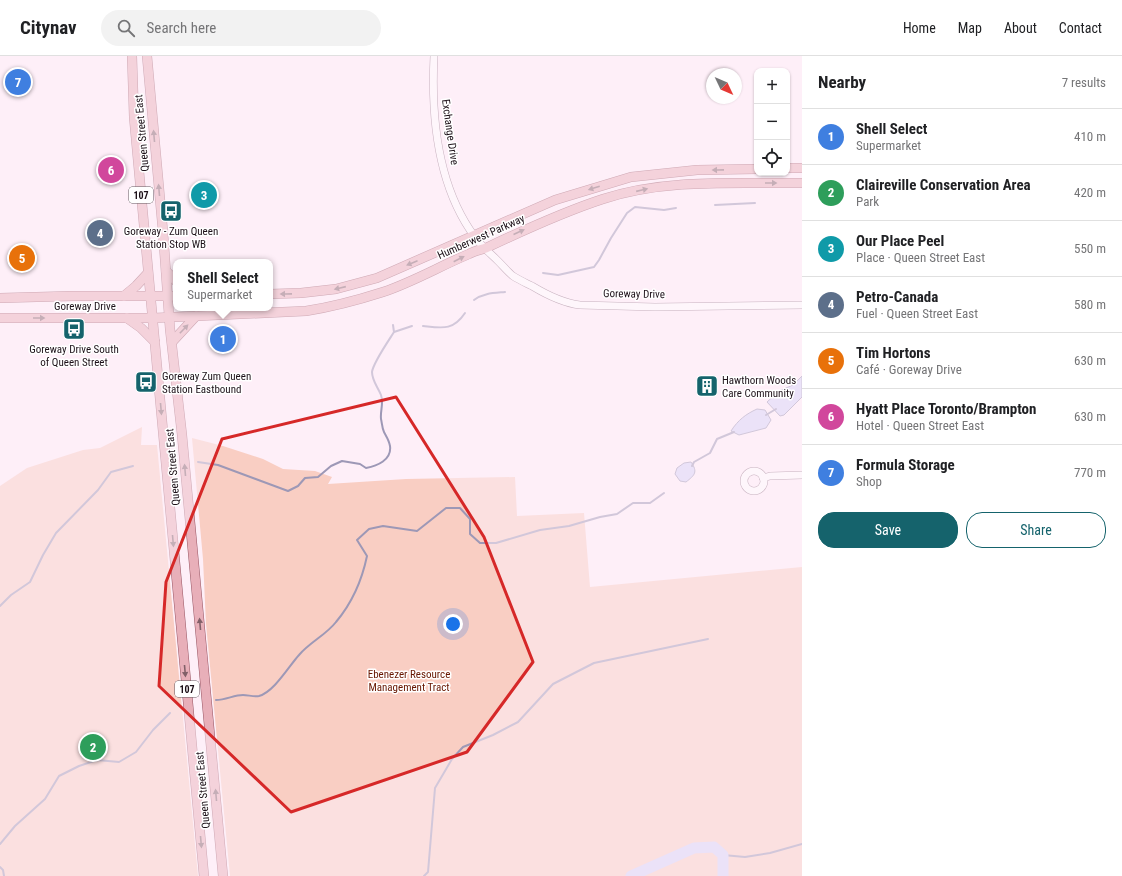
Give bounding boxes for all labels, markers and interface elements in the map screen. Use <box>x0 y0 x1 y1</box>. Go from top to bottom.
search box <box>101 10 381 46</box>
text: Citynav <box>20 16 77 39</box>
icon: search <box>115 17 137 39</box>
text: Search here <box>147 19 216 37</box>
text: Home <box>903 20 936 36</box>
text: Map <box>958 20 982 36</box>
text: About <box>1004 20 1037 36</box>
text: Contact <box>1059 20 1102 36</box>
pin: 7 <box>5 67 31 97</box>
north arrow <box>706 68 742 104</box>
map controls <box>754 68 790 176</box>
button: + <box>754 68 790 104</box>
text: Nearby <box>818 72 866 92</box>
text: 7 results <box>1062 75 1106 90</box>
street label: Queen Street East <box>132 94 152 172</box>
street label: Exchange Drive <box>439 98 461 166</box>
button: − <box>754 104 790 140</box>
text: Shell Select <box>856 120 927 138</box>
text: 1 <box>828 129 834 144</box>
text: 410 m <box>1074 129 1106 144</box>
one-way arrow <box>151 130 158 142</box>
text: Supermarket <box>856 138 921 153</box>
button: locate <box>754 140 790 176</box>
pin: 6 <box>98 155 124 185</box>
one-way arrow <box>712 166 724 173</box>
text: Claireville Conservation Area <box>856 176 1031 194</box>
pin: 3 <box>191 180 217 210</box>
one-way arrow <box>765 180 778 186</box>
one-way arrow <box>156 184 163 196</box>
one-way arrow <box>587 185 599 191</box>
text: 2 <box>828 185 834 200</box>
text: 420 m <box>1074 185 1106 200</box>
road number: 107 <box>129 187 153 203</box>
one-way arrow <box>636 187 648 193</box>
text: Park <box>856 194 879 209</box>
bus stop icon: Goreway - Zum Queen Station Stop WB <box>158 198 184 224</box>
street label: Humberwest Parkway <box>435 212 527 262</box>
pin: 4 <box>87 218 113 248</box>
place label: Goreway - Zum Queen Station Stop WB <box>124 225 218 251</box>
one-way arrow <box>514 229 526 235</box>
text: Our Place Peel <box>856 232 944 250</box>
text: 3 <box>828 241 834 256</box>
text: 550 m <box>1074 241 1106 256</box>
pin: 5 <box>9 243 35 273</box>
text: Place · Queen Street East <box>856 250 985 265</box>
one-way arrow <box>453 256 464 262</box>
popup <box>173 259 273 311</box>
one-way arrow <box>407 260 418 266</box>
text: Shell Select <box>187 269 259 287</box>
one-way arrow <box>333 285 346 291</box>
text: Supermarket <box>187 287 252 302</box>
street label: Goreway Drive <box>603 287 665 301</box>
text: Petro-Canada <box>856 288 938 306</box>
one-way arrow <box>279 291 292 297</box>
text: 4 <box>828 297 834 312</box>
text: 580 m <box>1074 297 1106 312</box>
street label: Goreway Drive <box>54 300 116 313</box>
text: Fuel · Queen Street East <box>856 306 978 321</box>
one-way arrow <box>33 315 46 321</box>
bus stop icon: Goreway Drive South of Queen Street <box>61 316 87 342</box>
one-way arrow <box>179 324 189 334</box>
pin: 1 <box>210 324 236 354</box>
place label: Goreway Drive South of Queen Street <box>29 343 119 369</box>
text: Tim Hortons <box>856 344 931 362</box>
text: 5 <box>828 353 834 368</box>
text: 630 m <box>1074 353 1106 368</box>
text: Café · Goreway Drive <box>856 362 962 377</box>
bus stop icon: Goreway Zum Queen Station Eastbound <box>133 369 159 395</box>
place label: Goreway Zum Queen Station Eastbound <box>162 370 251 396</box>
building icon: Hawthorn Woods Care Community <box>694 373 720 399</box>
place label: Hawthorn Woods Care Community <box>722 374 796 400</box>
text: Hyatt Place Toronto/Brampton <box>856 400 1036 418</box>
one-way arrow <box>158 403 164 415</box>
text: 6 <box>828 409 834 424</box>
text: 630 m <box>1074 409 1106 424</box>
text: Hotel · Queen Street East <box>856 418 984 433</box>
street label: Queen Street East <box>163 428 183 506</box>
text: Formula Storage <box>856 456 955 474</box>
one-way arrow <box>182 464 189 476</box>
text: 7 <box>828 465 834 480</box>
text: 770 m <box>1074 465 1106 480</box>
text: Shop <box>856 474 882 489</box>
button: Save <box>818 512 958 548</box>
button: Share <box>966 512 1106 548</box>
one-way arrow <box>170 535 177 548</box>
your location <box>443 614 463 634</box>
one-way arrow <box>196 618 203 630</box>
one-way arrow <box>182 665 189 677</box>
park label: Ebenezer Resource Management Tract <box>368 668 450 694</box>
road number: 107 <box>175 681 199 697</box>
pin: 2 <box>80 732 106 762</box>
street label: Queen Street East <box>193 751 213 829</box>
one-way arrow <box>212 789 219 801</box>
one-way arrow <box>198 836 205 848</box>

